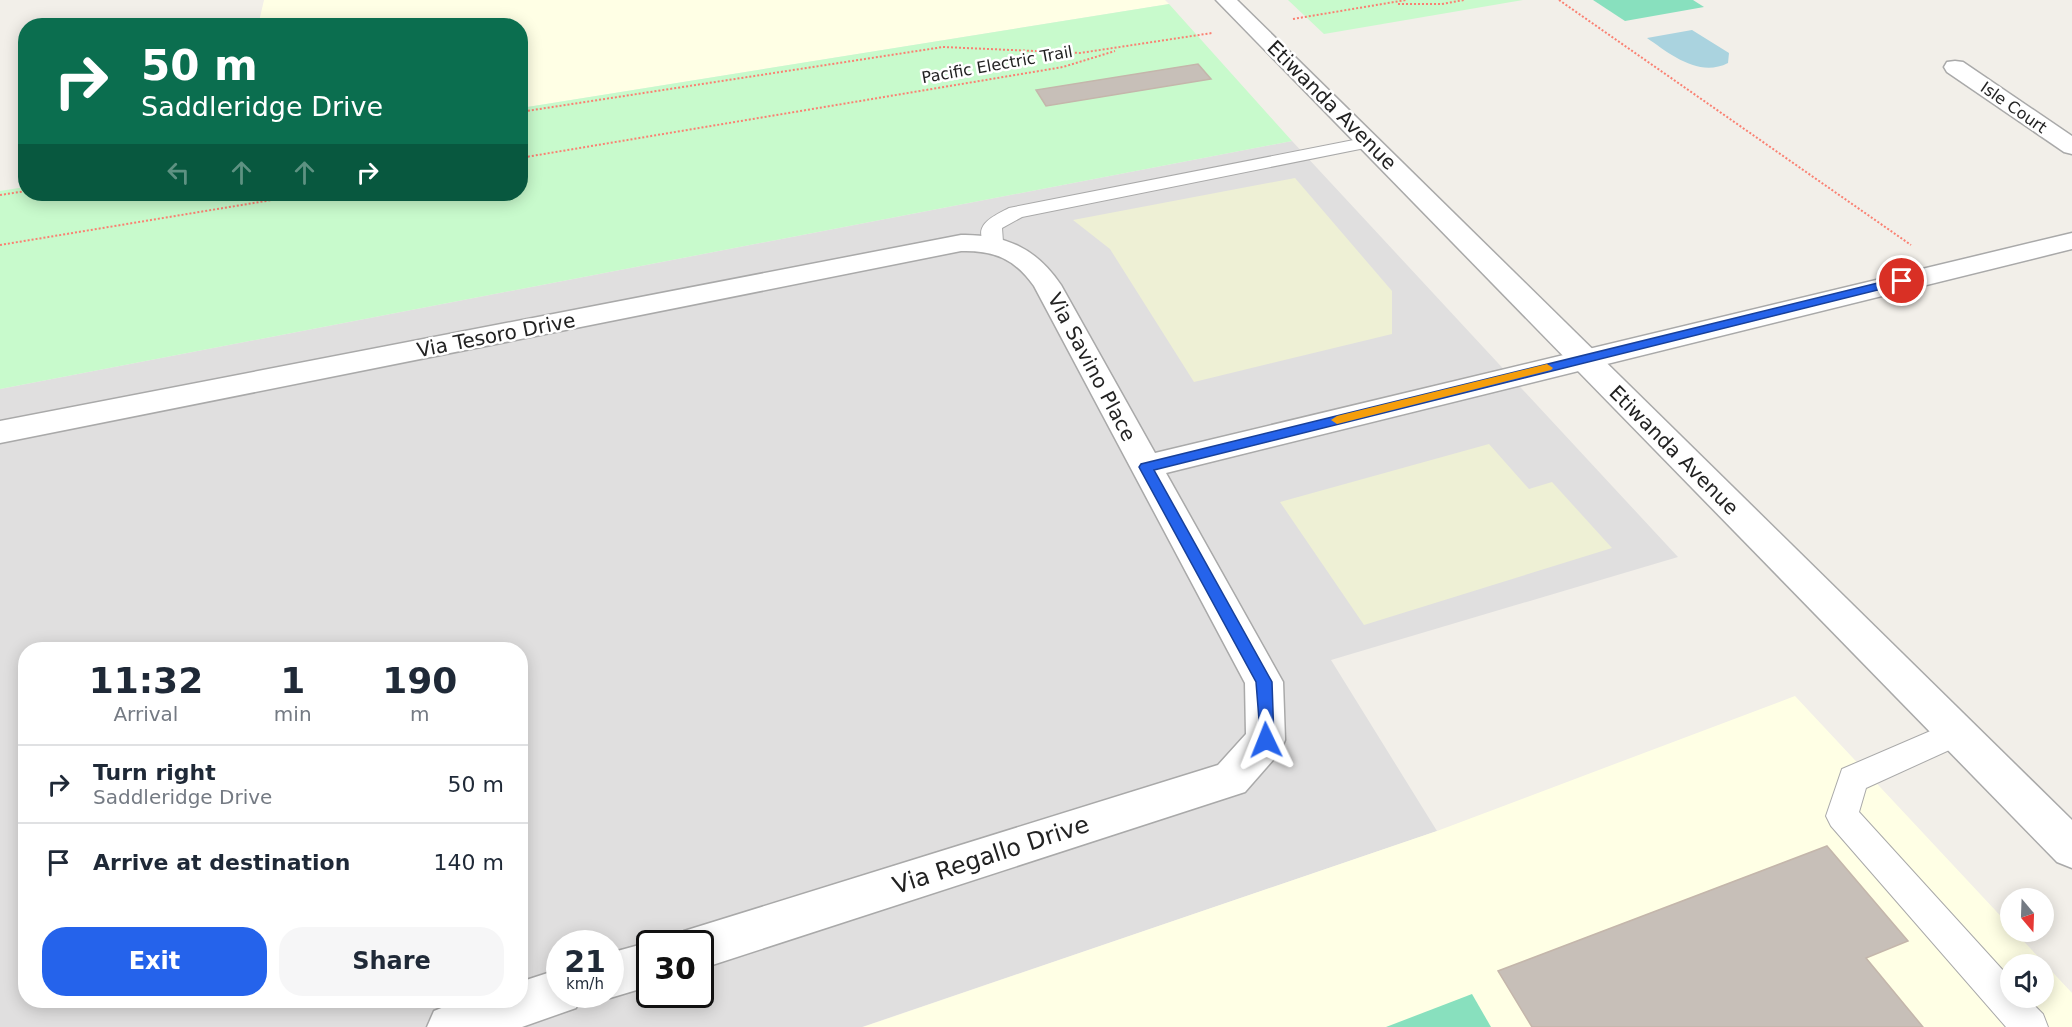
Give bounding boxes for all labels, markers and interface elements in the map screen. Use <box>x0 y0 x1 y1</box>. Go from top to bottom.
street label: Etiwanda Avenue <box>1262 35 1402 175</box>
text: 50 m <box>141 41 258 90</box>
icon: right <box>42 42 120 120</box>
street label: Pacific Electric Trail <box>920 42 1074 87</box>
street label: Isle Court <box>1977 78 2050 137</box>
text: Saddleridge Drive <box>141 91 383 122</box>
icon: left <box>162 156 195 189</box>
icon: ahead <box>225 156 258 189</box>
icon: ahead <box>288 156 321 189</box>
icon: right <box>351 156 384 189</box>
pin <box>1876 255 1927 306</box>
icon: arrive <box>1885 264 1918 297</box>
street label: Via Savino Place <box>1043 289 1141 445</box>
street label: Via Tesoro Drive <box>415 308 577 362</box>
street label: Etiwanda Avenue <box>1604 380 1744 520</box>
text: 11:32 <box>89 660 203 701</box>
text: 1 <box>280 660 305 701</box>
text: 190 <box>382 660 457 701</box>
text: Arrival <box>113 702 178 726</box>
text: min <box>274 702 312 726</box>
text: m <box>410 702 430 726</box>
position arrow <box>1234 708 1298 772</box>
text: Turn right <box>93 760 216 785</box>
icon: right <box>42 768 75 801</box>
text: 50 m <box>448 772 504 797</box>
text: Saddleridge Drive <box>93 785 272 809</box>
street label: Via Regallo Drive <box>889 810 1093 900</box>
icon: arrive <box>42 846 75 879</box>
text: Arrive at destination <box>93 850 350 875</box>
text: 140 m <box>434 850 504 875</box>
north arrow <box>2000 888 2054 942</box>
map controls <box>2000 888 2054 1008</box>
button: Exit <box>42 927 267 996</box>
button: Share <box>279 927 504 996</box>
speed limit sign: 30 <box>636 930 714 1008</box>
text: 21 <box>564 944 606 979</box>
button: sound <box>2000 954 2054 1008</box>
text: km/h <box>566 975 604 993</box>

